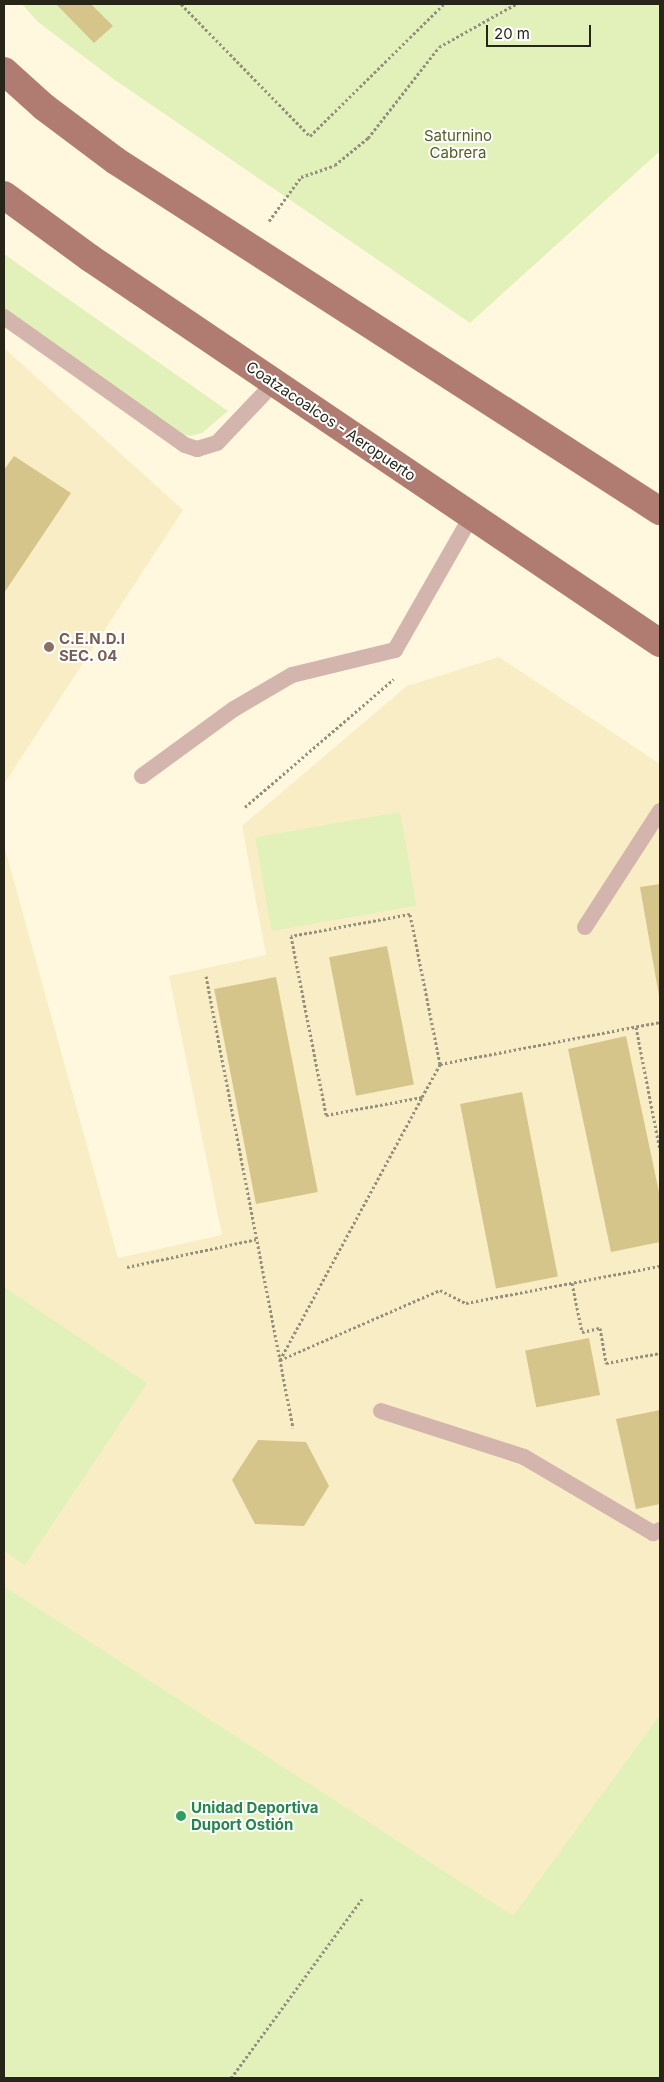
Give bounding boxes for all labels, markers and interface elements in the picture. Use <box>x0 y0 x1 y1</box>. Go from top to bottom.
scale bar <box>489 15 594 47</box>
text: 20 m <box>494 24 530 43</box>
park label: Saturnino Cabrera <box>424 126 492 161</box>
street label: Coatzacoalcos - Aeropuerto <box>243 357 419 485</box>
place label: C.E.N.D.I SEC. 04 <box>59 629 125 664</box>
marker: C.E.N.D.I SEC. 04 <box>43 641 55 653</box>
place label: Unidad Deportiva Duport Ostión <box>191 1798 318 1833</box>
marker: Unidad Deportiva Duport Ostión <box>175 1810 187 1822</box>

